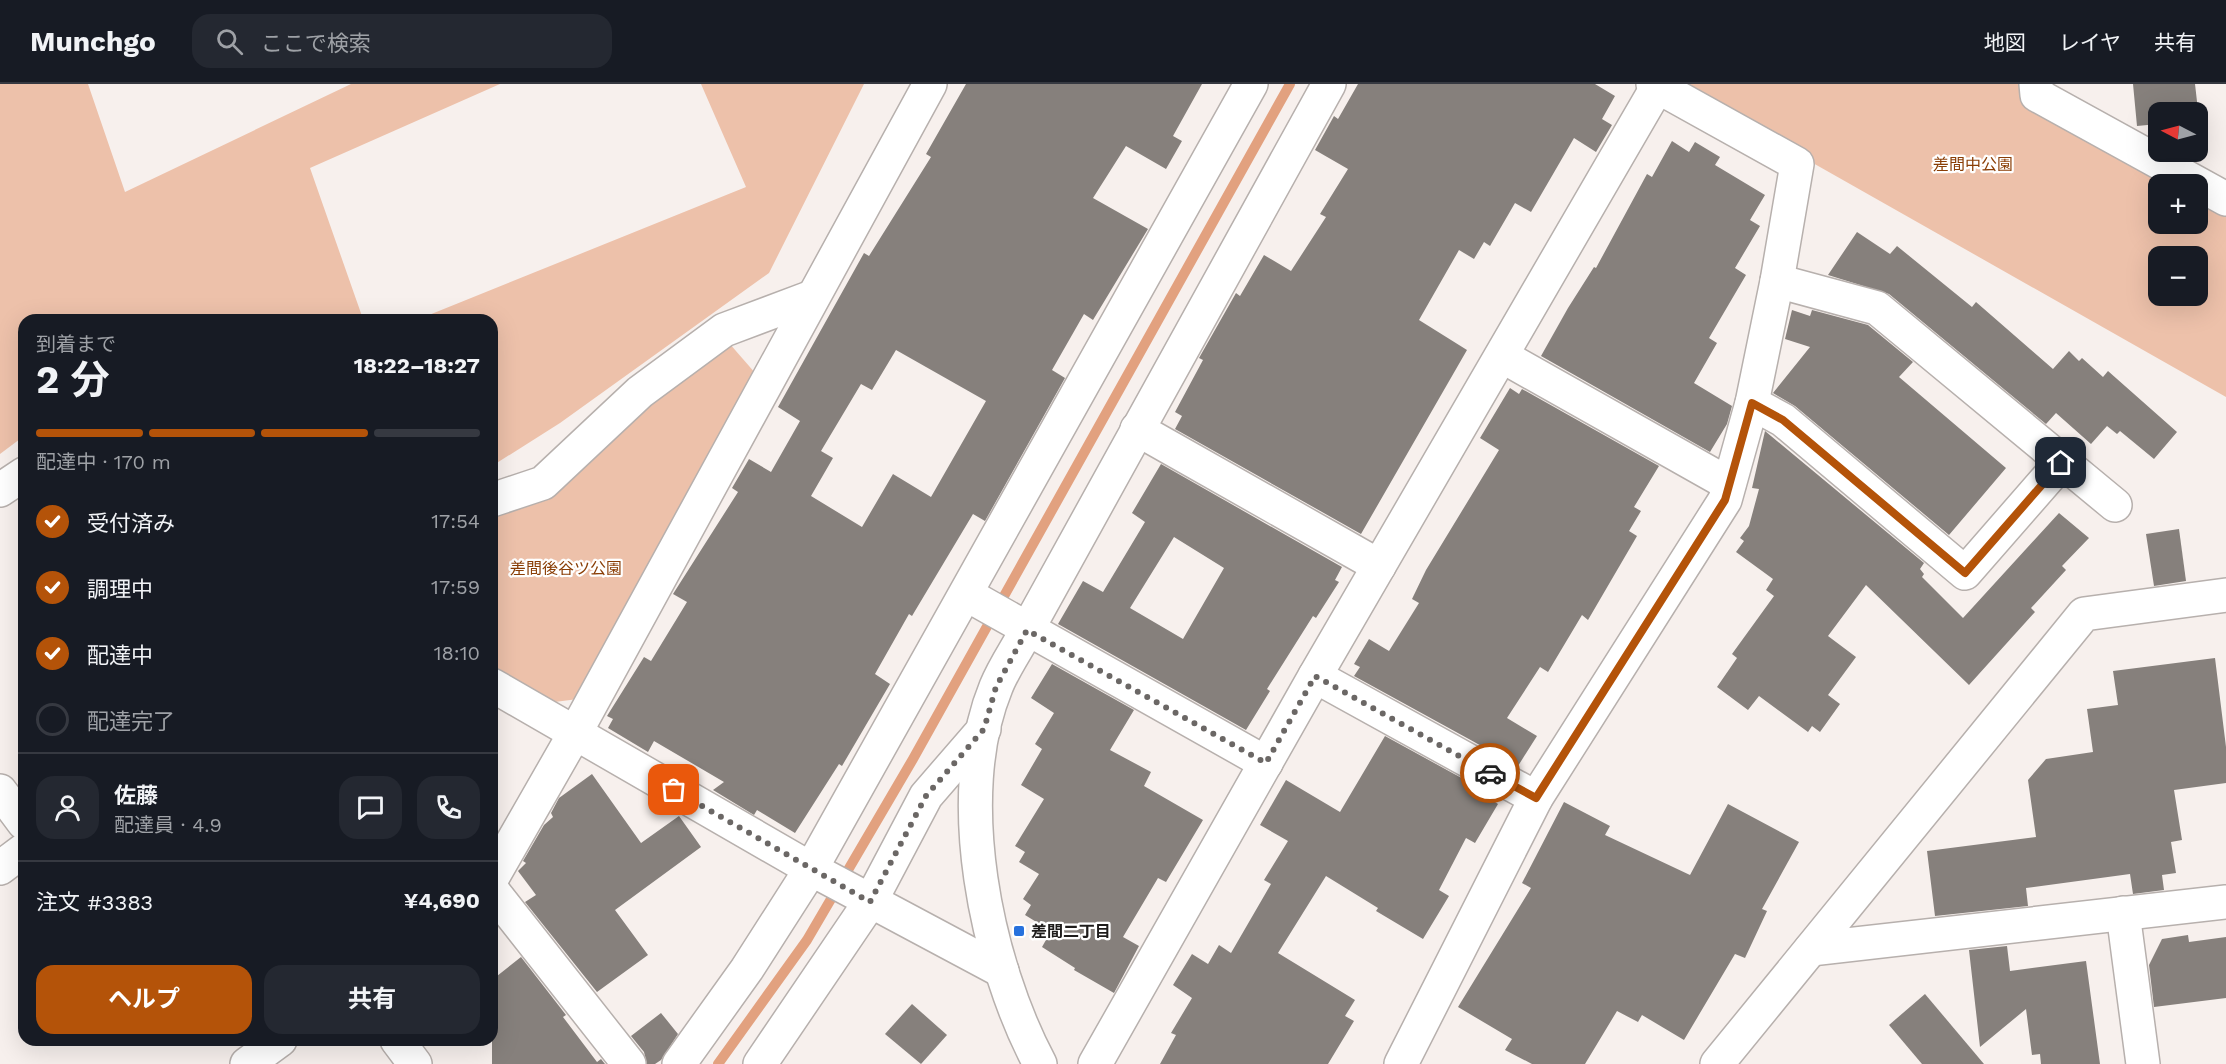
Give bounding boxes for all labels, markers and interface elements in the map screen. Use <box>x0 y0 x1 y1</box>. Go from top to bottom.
search box <box>192 14 612 68</box>
text: Munchgo <box>30 25 156 58</box>
icon: search <box>213 25 246 58</box>
text: 地図 <box>1984 30 2026 55</box>
text: レイヤ <box>2059 30 2121 55</box>
text: 共有 <box>2154 30 2196 55</box>
text: ここで検索 <box>261 31 371 56</box>
north arrow <box>2148 102 2208 162</box>
map controls <box>2148 102 2208 306</box>
park label: 差間中公園 <box>1933 155 2013 174</box>
button: + <box>2148 174 2208 234</box>
button: − <box>2148 246 2208 306</box>
text: 到着まで <box>36 332 116 356</box>
text: 18:22–18:27 <box>354 353 480 378</box>
text: 2 分 <box>36 357 109 402</box>
pin <box>2035 437 2086 488</box>
icon: home <box>2044 446 2077 479</box>
text: 配達中 · 170 m <box>36 450 171 474</box>
icon: check <box>36 505 69 538</box>
text: 17:54 <box>431 509 480 533</box>
text: 受付済み <box>87 511 175 536</box>
park label: 差間後谷ツ公園 <box>510 559 622 578</box>
icon: check <box>36 571 69 604</box>
text: 17:59 <box>431 575 480 599</box>
text: 調理中 <box>87 577 153 602</box>
icon: check <box>36 637 69 670</box>
text: 18:10 <box>434 641 480 665</box>
text: 配達中 <box>87 643 153 668</box>
text: 配達完了 <box>87 709 175 734</box>
courier <box>1460 743 1520 803</box>
icon: car <box>1474 757 1507 790</box>
pin <box>648 764 699 815</box>
icon: bag <box>657 773 690 806</box>
button: person <box>36 776 99 839</box>
button: chat <box>339 776 402 839</box>
button: phone <box>417 776 480 839</box>
text: 佐藤 <box>114 783 158 808</box>
text: 配達員 · 4.9 <box>114 813 222 837</box>
text: ¥4,690 <box>404 888 480 913</box>
text: 注文 #3383 <box>36 890 153 915</box>
place label: 差間二丁目 <box>1031 922 1111 941</box>
marker: 差間二丁目 <box>1012 924 1026 938</box>
button: ヘルプ <box>36 965 252 1034</box>
button: 共有 <box>264 965 480 1034</box>

